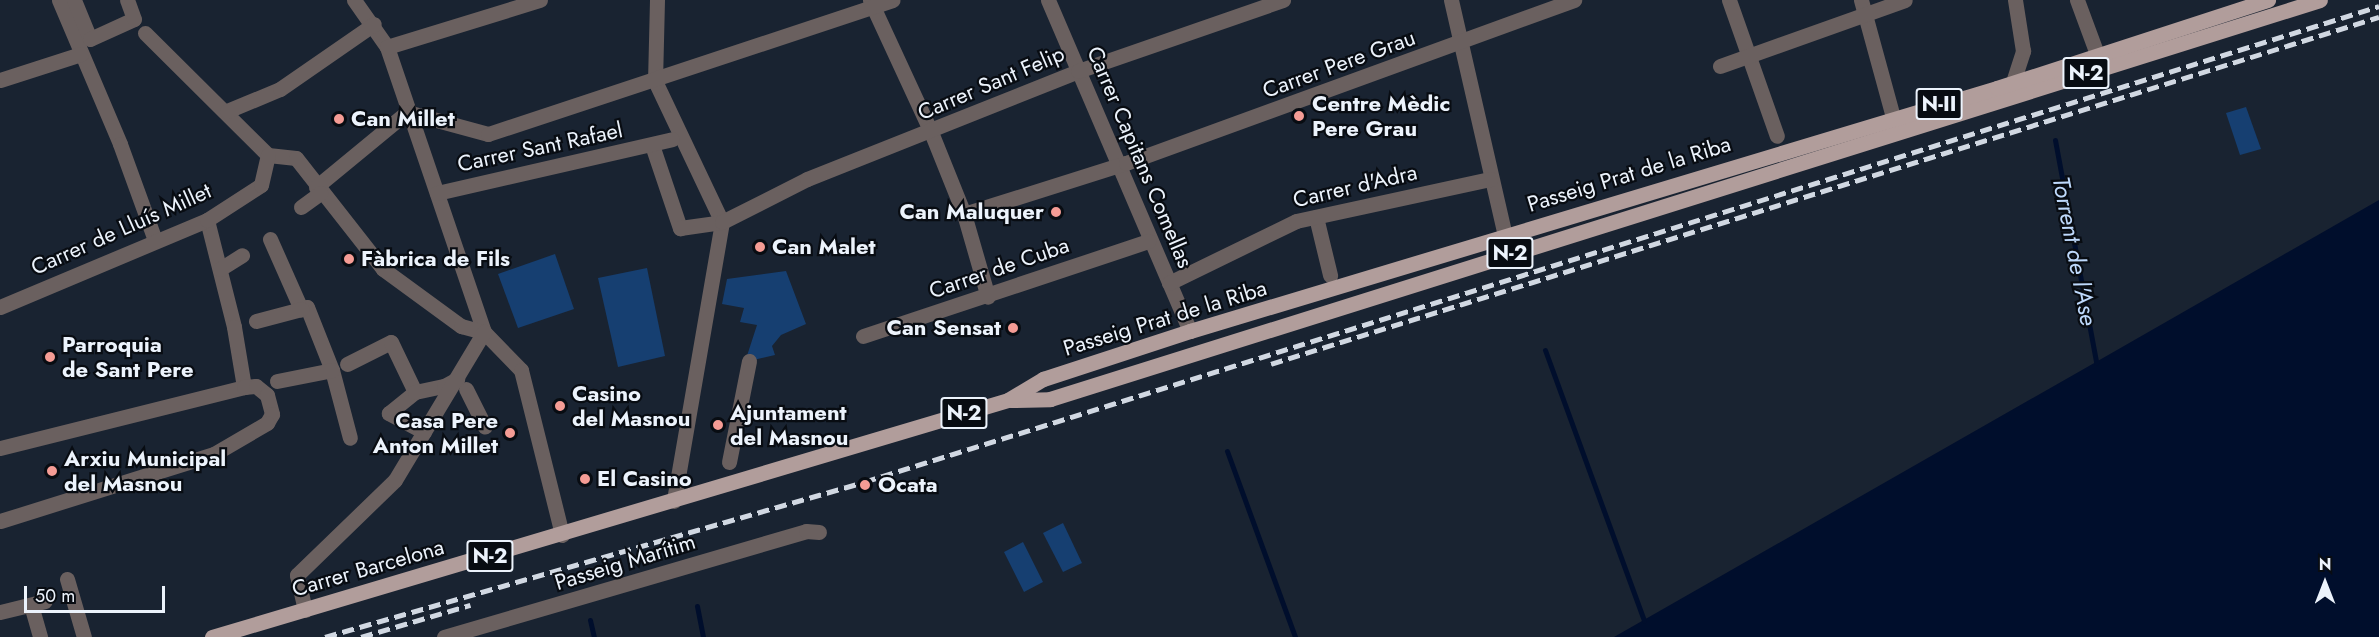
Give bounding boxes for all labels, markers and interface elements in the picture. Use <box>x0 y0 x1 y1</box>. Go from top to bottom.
street label: Carrer Pere Grau <box>1259 24 1419 104</box>
street label: Carrer Sant Felip <box>914 40 1068 126</box>
street label: Carrer Capitans Comellas <box>1081 42 1199 272</box>
road number: N-2 <box>2062 55 2110 91</box>
road number: N-II <box>1915 86 1963 122</box>
place label: Centre Mèdic Pere Grau <box>1312 90 1450 142</box>
place label: Can Millet <box>351 106 455 132</box>
marker: Centre Mèdic Pere Grau <box>1290 107 1308 125</box>
marker: Can Millet <box>332 112 346 126</box>
street label: Carrer Sant Rafael <box>455 117 625 177</box>
street label: Passeig Prat de la Riba <box>1524 130 1734 218</box>
street label: Carrer d'Adra <box>1290 159 1420 213</box>
water label: Torrent de l'Ase <box>2046 174 2104 328</box>
street label: Carrer de Lluís Millet <box>27 177 215 281</box>
place label: Can Maluquer <box>900 199 1044 225</box>
marker: Can Maluquer <box>1049 205 1063 219</box>
street label: Carrer de Cuba <box>926 232 1072 304</box>
place label: Can Malet <box>772 234 876 260</box>
road number: N-2 <box>1486 235 1534 271</box>
marker: Can Malet <box>753 240 767 254</box>
place label: Fàbrica de Fils <box>361 246 510 272</box>
marker: Fàbrica de Fils <box>342 252 356 266</box>
street label: Passeig Prat de la Riba <box>1060 274 1270 362</box>
place label: Can Sensat <box>887 315 1001 341</box>
marker: Can Sensat <box>1006 321 1020 335</box>
place label: Parroquia de Sant Pere <box>62 331 194 382</box>
marker: Parroquia de Sant Pere <box>43 350 57 364</box>
place label: Casino del Masnou <box>572 380 690 432</box>
road number: N-2 <box>940 395 988 431</box>
marker: Casino del Masnou <box>553 399 567 413</box>
place label: Ajuntament del Masnou <box>730 399 848 451</box>
place label: Casa Pere Anton Millet <box>373 407 498 458</box>
marker: Ajuntament del Masnou <box>711 418 725 432</box>
marker: Casa Pere Anton Millet <box>503 426 517 440</box>
place label: Arxiu Municipal del Masnou <box>64 445 226 496</box>
marker: Arxiu Municipal del Masnou <box>45 464 59 478</box>
place label: El Casino <box>597 466 692 492</box>
marker: El Casino <box>578 472 592 486</box>
place label: Ocata <box>878 472 938 498</box>
marker: Ocata <box>856 476 874 494</box>
street label: Passeig Marítim <box>551 528 699 596</box>
street label: Carrer Barcelona <box>289 534 447 602</box>
road number: N-2 <box>466 538 514 574</box>
north arrow <box>2295 553 2355 613</box>
text: N <box>2319 553 2331 576</box>
scale bar <box>27 574 168 612</box>
text: 50 m <box>35 583 75 609</box>

